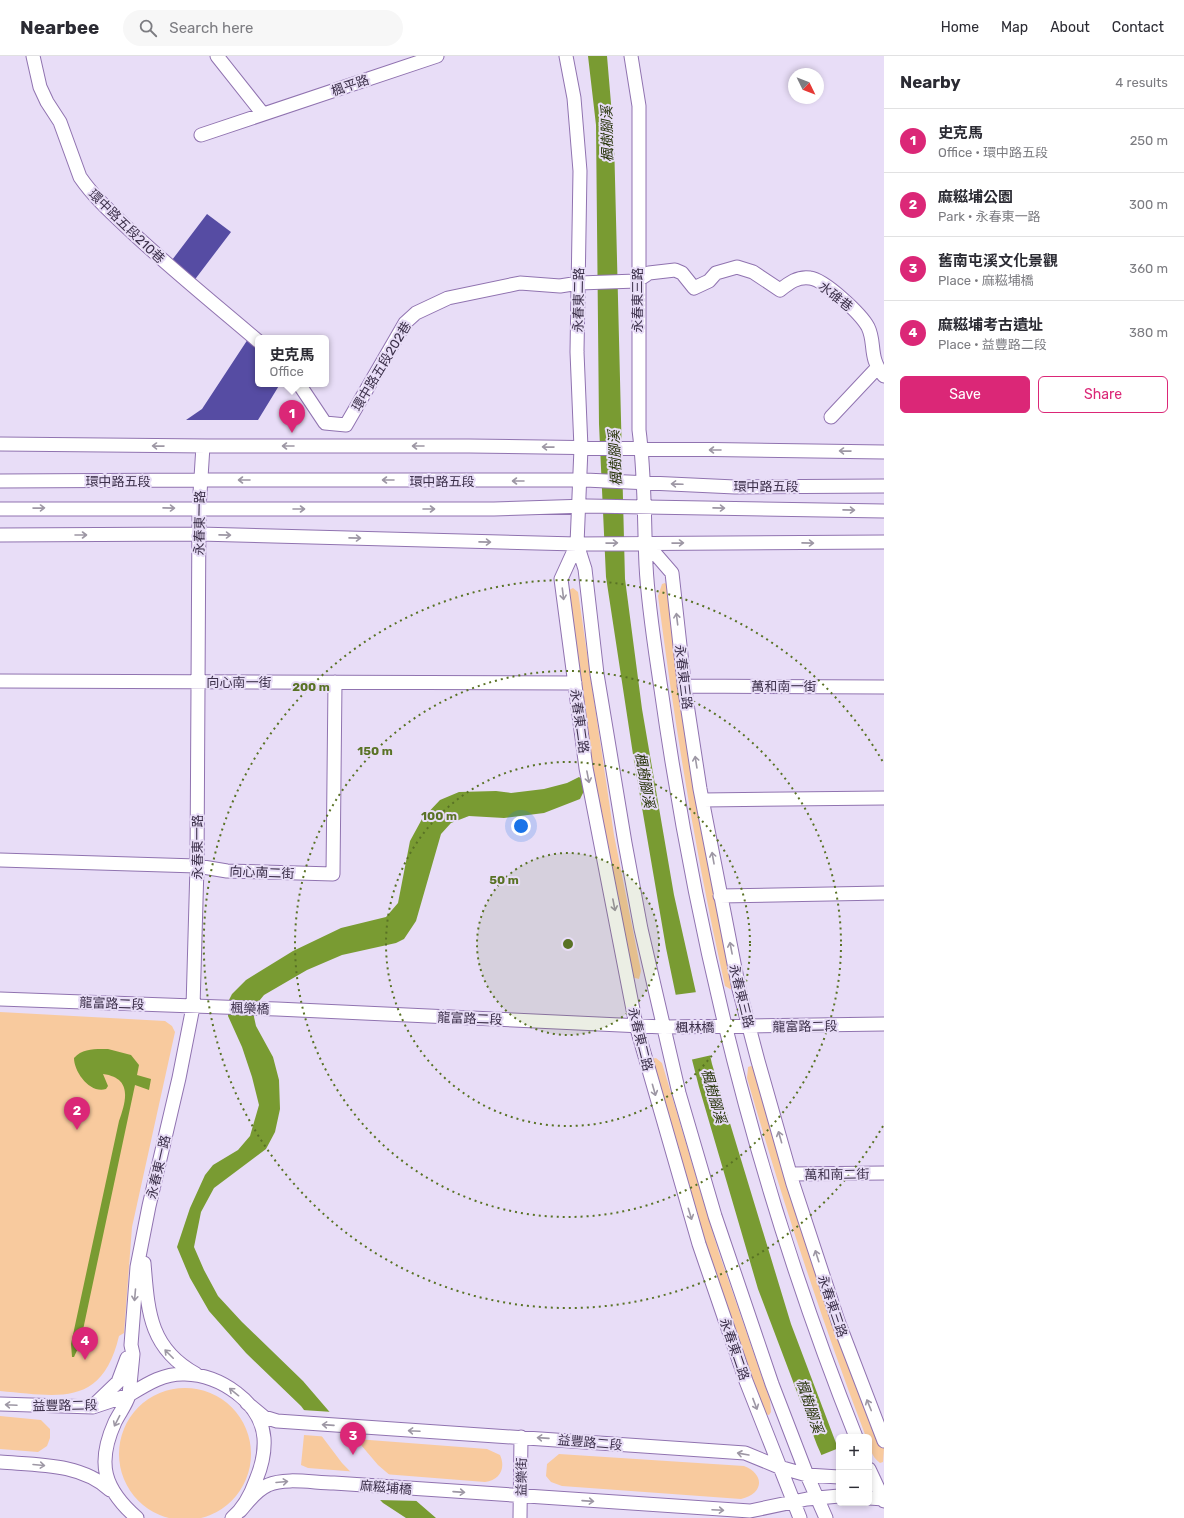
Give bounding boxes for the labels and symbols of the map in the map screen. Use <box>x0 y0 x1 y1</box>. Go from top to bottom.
north arrow <box>788 68 824 104</box>
street label: 楓平路 <box>329 72 371 99</box>
water label: 楓樹腳溪 <box>598 104 616 162</box>
street label: 環中路五段210巷 <box>86 186 168 266</box>
street label: 永春東二路 <box>570 267 587 333</box>
street label: 永春東三路 <box>630 267 645 333</box>
street label: 水碓巷 <box>816 278 856 314</box>
street label: 環中路五段202巷 <box>349 319 414 414</box>
pin: 1 <box>279 400 305 433</box>
water label: 楓樹腳溪 <box>605 428 625 486</box>
one-way arrow <box>152 442 165 450</box>
one-way arrow <box>282 442 295 450</box>
one-way arrow <box>412 442 425 450</box>
one-way arrow <box>542 443 555 451</box>
one-way arrow <box>709 446 722 454</box>
one-way arrow <box>839 447 852 455</box>
street label: 環中路五段 <box>85 474 151 489</box>
street label: 環中路五段 <box>409 474 475 489</box>
one-way arrow <box>238 476 251 484</box>
one-way arrow <box>382 476 395 484</box>
one-way arrow <box>512 477 525 485</box>
street label: 環中路五段 <box>733 479 799 494</box>
one-way arrow <box>671 481 684 488</box>
street label: 永春東一路 <box>191 490 208 556</box>
one-way arrow <box>32 504 45 512</box>
one-way arrow <box>162 504 175 512</box>
one-way arrow <box>712 504 725 512</box>
one-way arrow <box>292 505 305 513</box>
one-way arrow <box>422 505 435 513</box>
one-way arrow <box>842 506 855 514</box>
one-way arrow <box>74 531 87 539</box>
one-way arrow <box>218 531 231 539</box>
one-way arrow <box>348 535 361 542</box>
one-way arrow <box>478 538 491 546</box>
one-way arrow <box>671 539 684 547</box>
one-way arrow <box>801 539 814 547</box>
one-way arrow <box>605 540 618 547</box>
one-way arrow <box>559 587 567 600</box>
one-way arrow <box>673 613 680 626</box>
street label: 永春東三路 <box>672 644 695 710</box>
street label: 向心南一街 <box>206 675 272 690</box>
street label: 萬和南一街 <box>751 679 817 694</box>
text: 200 m <box>292 680 330 694</box>
street label: 永春東二路 <box>568 688 591 754</box>
text: 150 m <box>357 744 393 758</box>
water label: 楓樹腳溪 <box>631 751 658 811</box>
one-way arrow <box>692 756 700 769</box>
one-way arrow <box>585 770 593 783</box>
text: 100 m <box>421 809 457 823</box>
street label: 永春東一路 <box>190 814 205 880</box>
your location <box>511 816 531 836</box>
one-way arrow <box>709 852 717 865</box>
street label: 向心南二街 <box>229 864 295 881</box>
text: 50 m <box>489 873 519 887</box>
one-way arrow <box>610 898 618 911</box>
centre of rings <box>561 937 575 951</box>
one-way arrow <box>727 942 735 955</box>
street label: 永春東三路 <box>726 963 757 1029</box>
street label: 龍富路二段 <box>79 995 145 1012</box>
street label: 楓樂橋 <box>230 1000 270 1017</box>
street label: 永春東二路 <box>625 1006 656 1072</box>
street label: 龍富路二段 <box>437 1010 503 1027</box>
street label: 龍富路二段 <box>772 1018 838 1035</box>
street label: 楓林橋 <box>675 1020 715 1035</box>
water label: 楓樹腳溪 <box>698 1067 730 1127</box>
one-way arrow <box>651 1083 658 1096</box>
pin: 2 <box>64 1097 90 1130</box>
one-way arrow <box>776 1130 783 1143</box>
street label: 永春東一路 <box>144 1134 173 1200</box>
street label: 萬和南二街 <box>804 1166 870 1183</box>
one-way arrow <box>687 1208 694 1221</box>
one-way arrow <box>812 1251 820 1263</box>
street label: 永春東三路 <box>815 1273 850 1339</box>
one-way arrow <box>131 1288 138 1301</box>
street label: 永春東二路 <box>717 1316 752 1382</box>
pin: 4 <box>72 1327 98 1360</box>
one-way arrow <box>164 1349 174 1359</box>
water label: 楓樹腳溪 <box>793 1377 827 1437</box>
one-way arrow <box>229 1388 240 1396</box>
street label: 益豐路二段 <box>32 1397 98 1414</box>
one-way arrow <box>751 1397 759 1409</box>
one-way arrow <box>865 1400 873 1412</box>
one-way arrow <box>5 1401 18 1408</box>
one-way arrow <box>113 1415 120 1427</box>
one-way arrow <box>322 1421 335 1428</box>
pin: 3 <box>340 1422 366 1455</box>
one-way arrow <box>408 1427 421 1434</box>
street label: 益豐路二段 <box>557 1432 623 1453</box>
one-way arrow <box>537 1435 550 1442</box>
one-way arrow <box>736 1450 749 1458</box>
street label: 益樂街 <box>514 1457 529 1497</box>
one-way arrow <box>32 1462 45 1469</box>
street label: 麻糍埔橋 <box>359 1478 413 1497</box>
one-way arrow <box>275 1479 288 1486</box>
one-way arrow <box>452 1489 465 1496</box>
one-way arrow <box>581 1498 594 1505</box>
one-way arrow <box>711 1506 724 1513</box>

